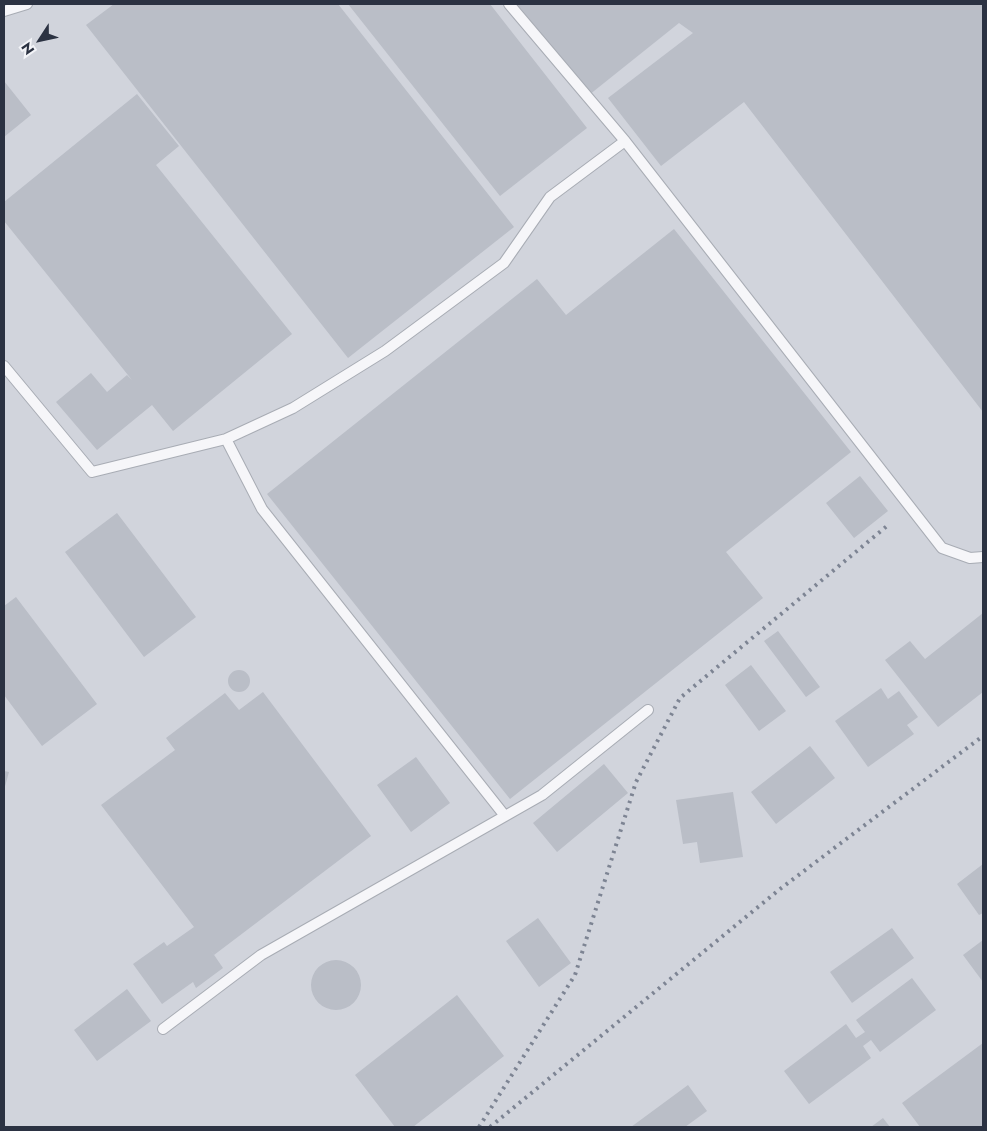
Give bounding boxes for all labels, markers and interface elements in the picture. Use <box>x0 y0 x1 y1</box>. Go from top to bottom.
north arrow <box>15 15 65 65</box>
text: N <box>16 38 39 59</box>

